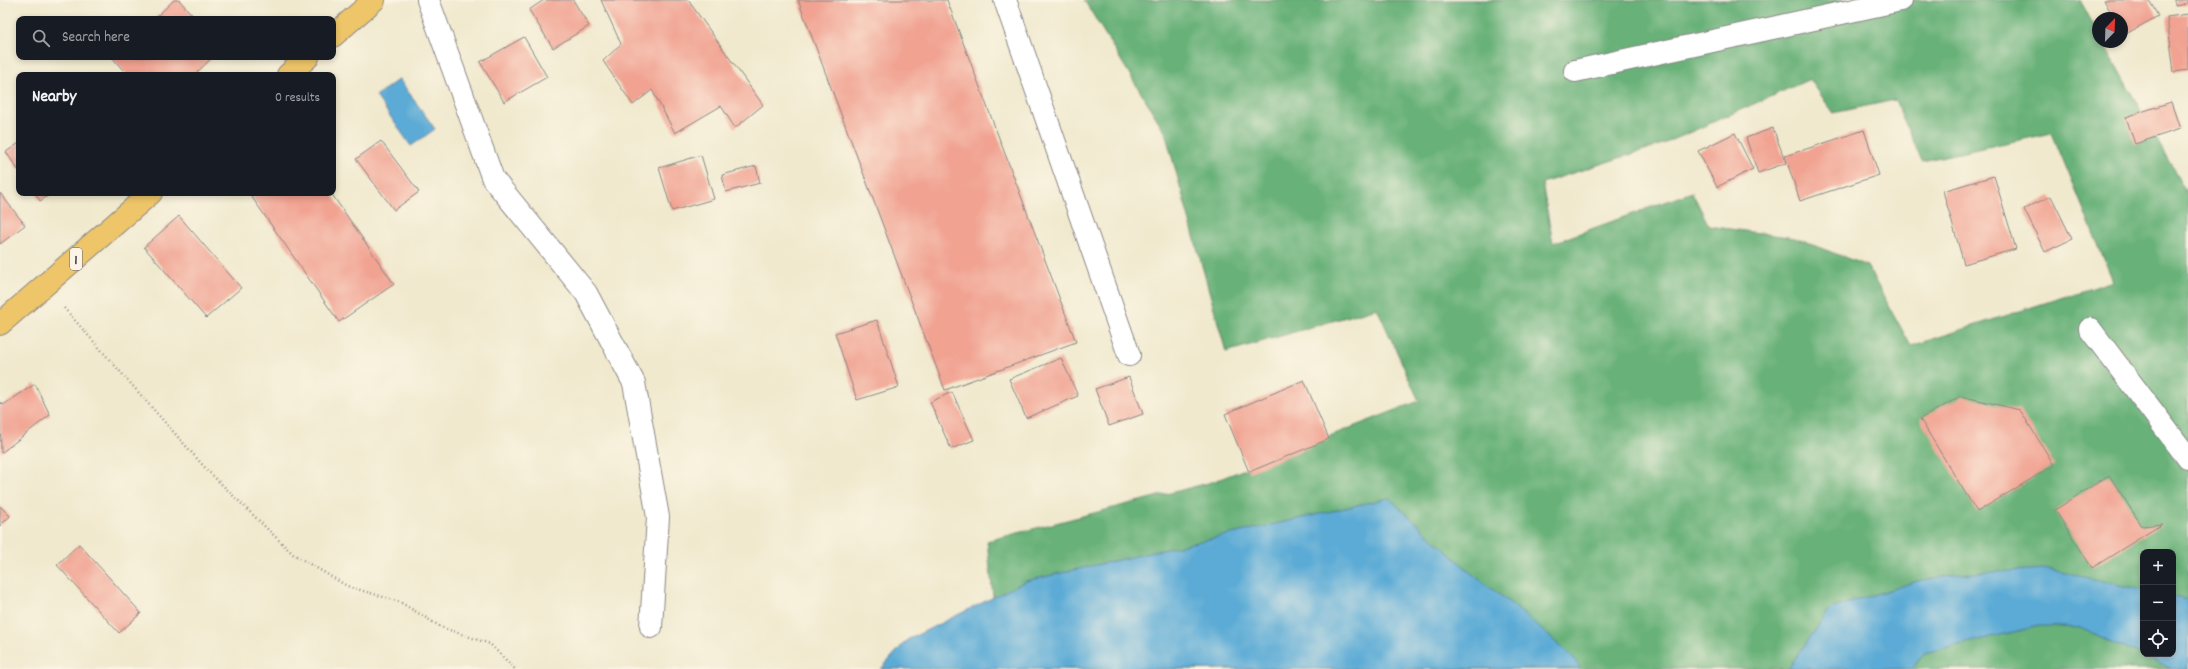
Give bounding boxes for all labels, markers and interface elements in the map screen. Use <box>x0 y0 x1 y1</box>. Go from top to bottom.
north arrow <box>2092 12 2128 48</box>
search box <box>16 16 336 60</box>
icon: search <box>30 27 52 49</box>
text: Search here <box>62 27 130 49</box>
text: Nearby <box>32 86 76 110</box>
text: 0 results <box>275 89 320 108</box>
road number: 1 <box>70 248 82 270</box>
map controls <box>2140 549 2176 657</box>
button: + <box>2140 549 2176 585</box>
button: − <box>2140 585 2176 621</box>
button: locate <box>2140 621 2176 657</box>

